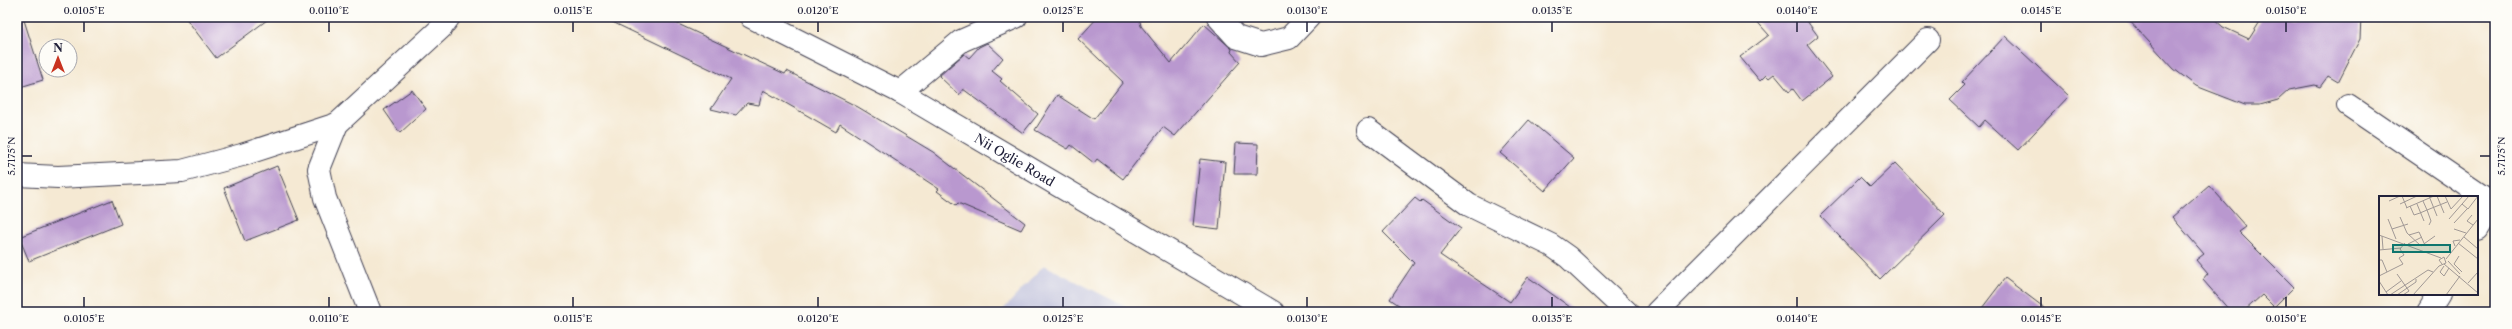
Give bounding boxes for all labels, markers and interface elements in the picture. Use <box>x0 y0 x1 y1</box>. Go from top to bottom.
text: 0.0105°E <box>63 4 105 17</box>
text: 0.0110°E <box>309 4 349 17</box>
text: 0.0115°E <box>553 4 593 17</box>
text: 0.0120°E <box>797 4 839 17</box>
text: 0.0125°E <box>1043 4 1083 17</box>
text: 0.0130°E <box>1286 4 1328 17</box>
text: 0.0135°E <box>1532 4 1572 17</box>
text: 0.0140°E <box>1776 4 1818 17</box>
text: 0.0145°E <box>2021 4 2061 17</box>
text: 0.0150°E <box>2265 4 2307 17</box>
north arrow <box>38 38 78 78</box>
text: N <box>53 41 63 55</box>
street label: Nii Oglie Road <box>972 130 1058 190</box>
text: 5.7175°N <box>5 137 18 176</box>
text: 5.7175°N <box>2495 137 2508 176</box>
inset map <box>2379 196 2478 295</box>
text: 0.0105°E <box>63 312 105 325</box>
text: 0.0110°E <box>309 312 349 325</box>
text: 0.0115°E <box>553 312 593 325</box>
text: 0.0120°E <box>797 312 839 325</box>
text: 0.0125°E <box>1043 312 1083 325</box>
text: 0.0130°E <box>1286 312 1328 325</box>
text: 0.0135°E <box>1532 312 1572 325</box>
text: 0.0140°E <box>1776 312 1818 325</box>
text: 0.0145°E <box>2021 312 2061 325</box>
text: 0.0150°E <box>2265 312 2307 325</box>

